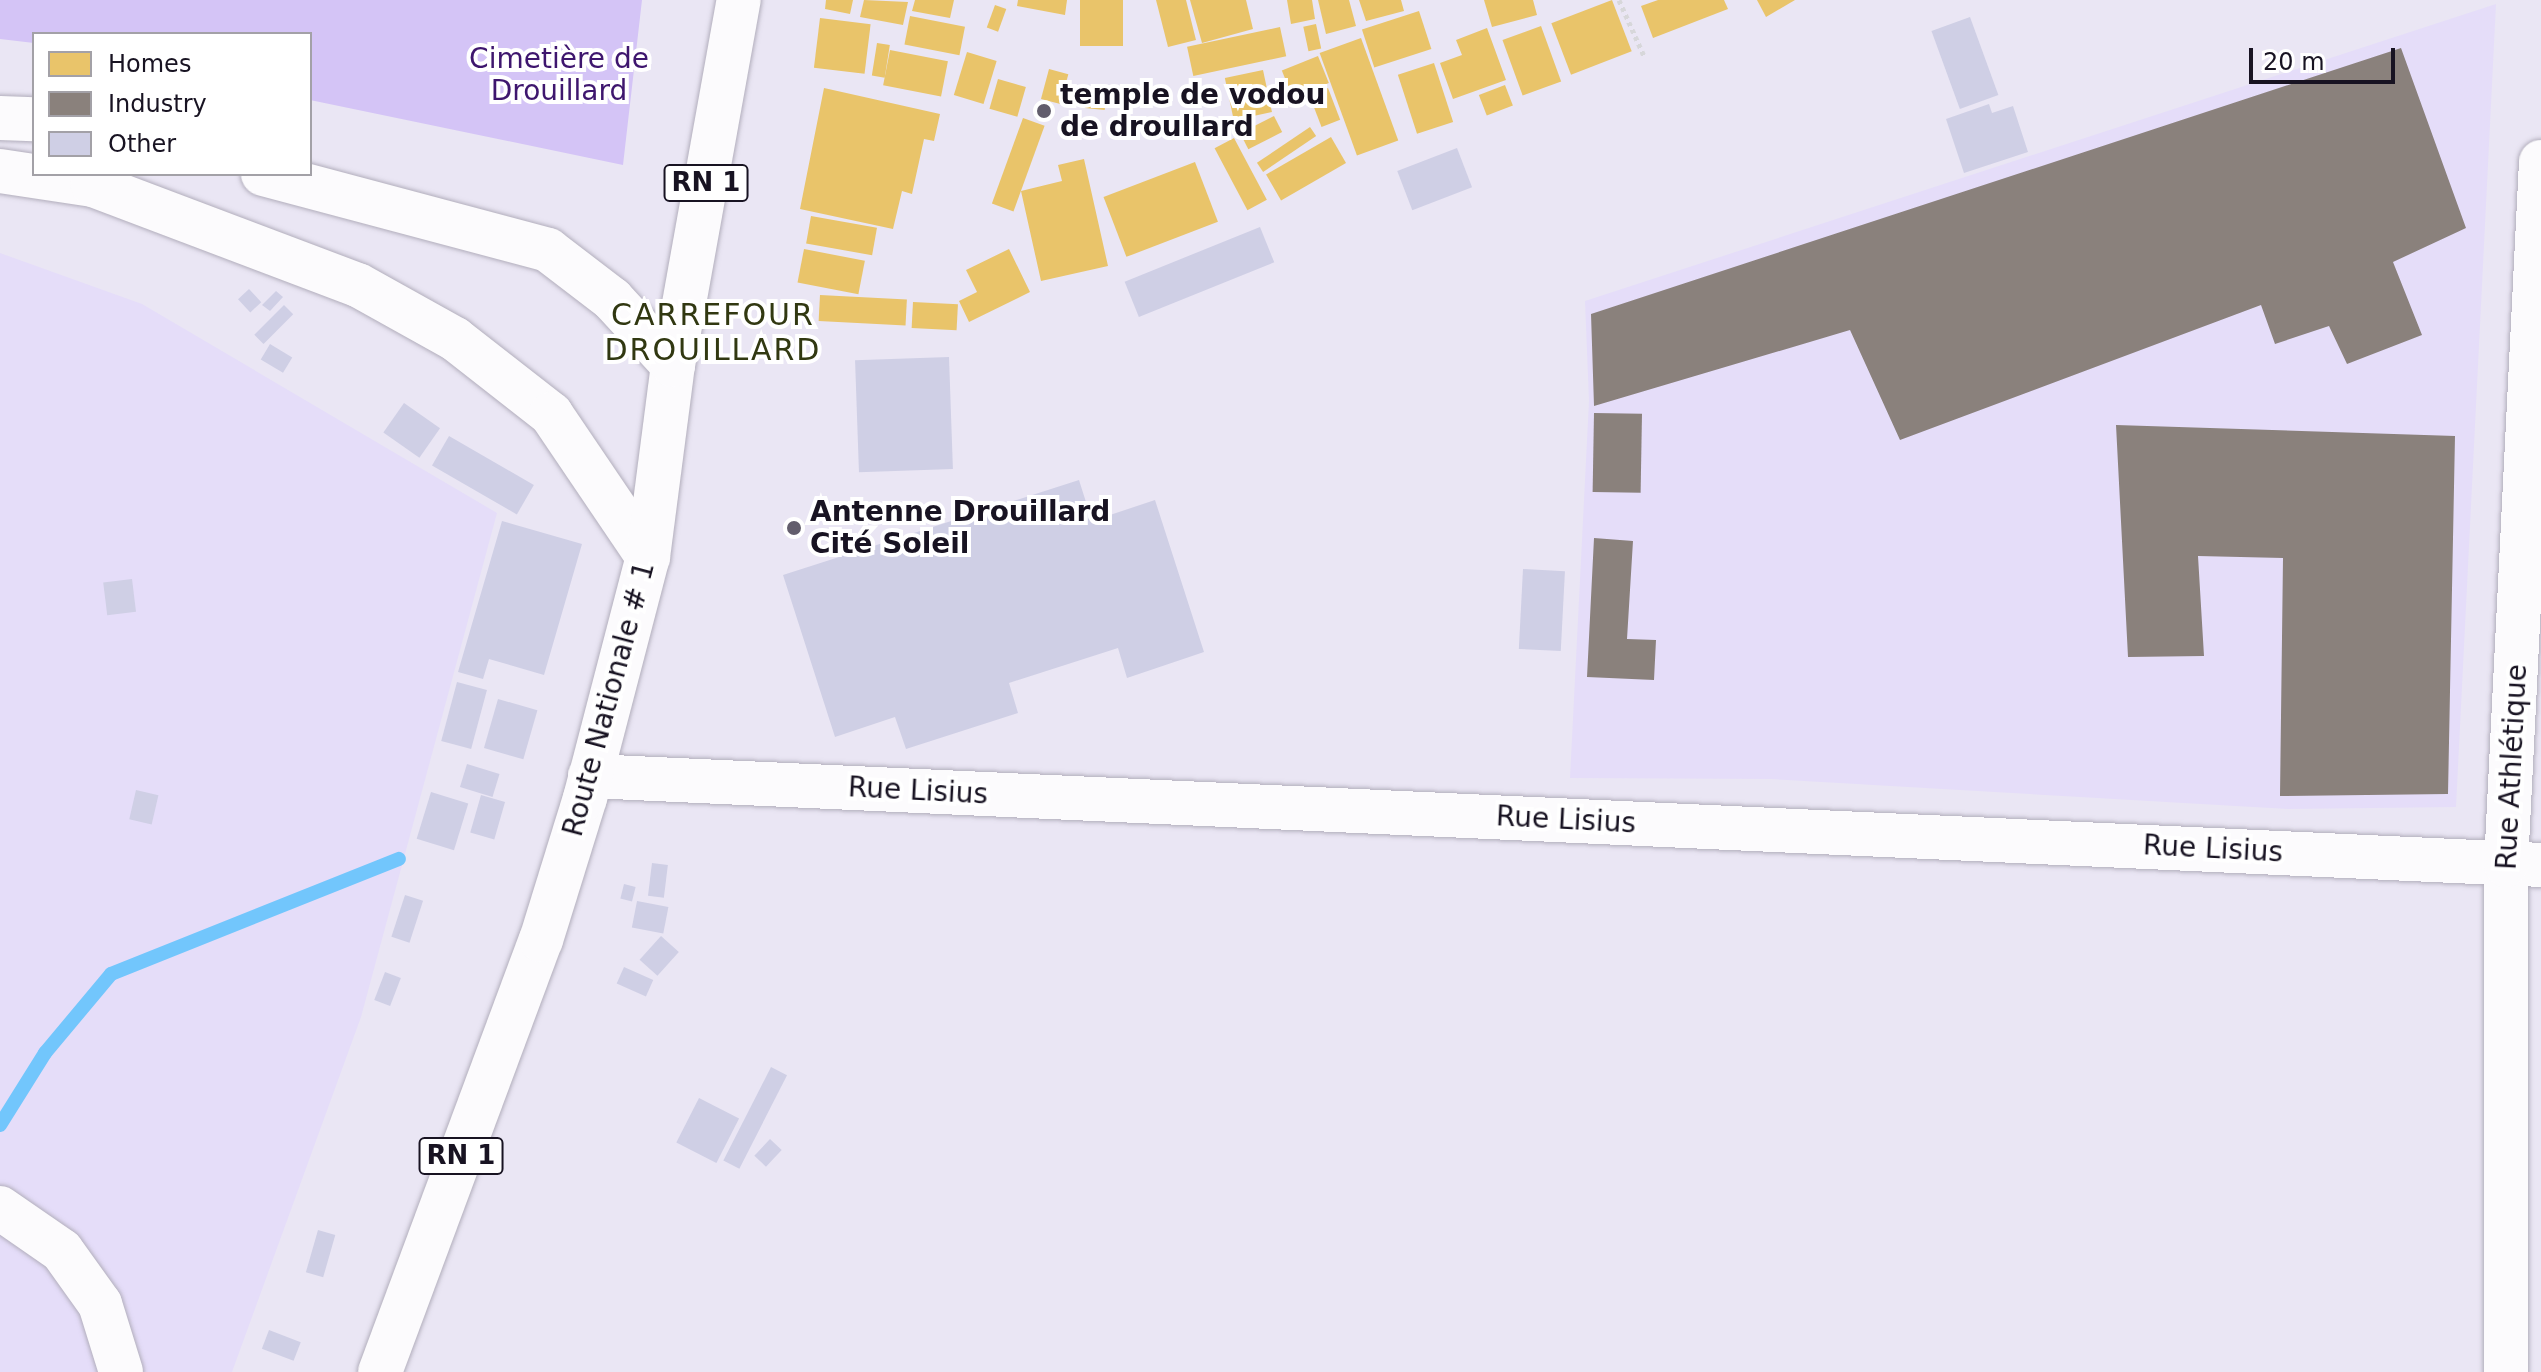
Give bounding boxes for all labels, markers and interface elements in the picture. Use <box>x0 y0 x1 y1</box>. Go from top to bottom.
legend <box>32 32 312 176</box>
scale bar <box>2253 32 2399 82</box>
park label: Cimetière de Drouillard <box>469 42 649 108</box>
text: 20 m <box>2263 48 2325 76</box>
text: Homes <box>108 50 191 78</box>
place label: temple de vodou de droullard <box>1060 78 1325 144</box>
text: Industry <box>108 90 207 118</box>
marker: temple de vodou de droullard <box>1035 102 1053 120</box>
text: Other <box>108 130 176 158</box>
road number: RN 1 <box>662 161 750 205</box>
district label: CARREFOUR DROUILLARD <box>605 297 821 368</box>
place label: Antenne Drouillard Cité Soleil <box>810 495 1110 561</box>
marker: Antenne Drouillard Cité Soleil <box>785 519 803 537</box>
street label: Route Nationale # 1 <box>556 558 662 840</box>
street label: Rue Athlétique <box>2490 663 2534 871</box>
street label: Rue Lisius <box>847 771 989 811</box>
street label: Rue Lisius <box>1495 800 1637 840</box>
street label: Rue Lisius <box>2142 829 2284 869</box>
road number: RN 1 <box>417 1134 505 1178</box>

